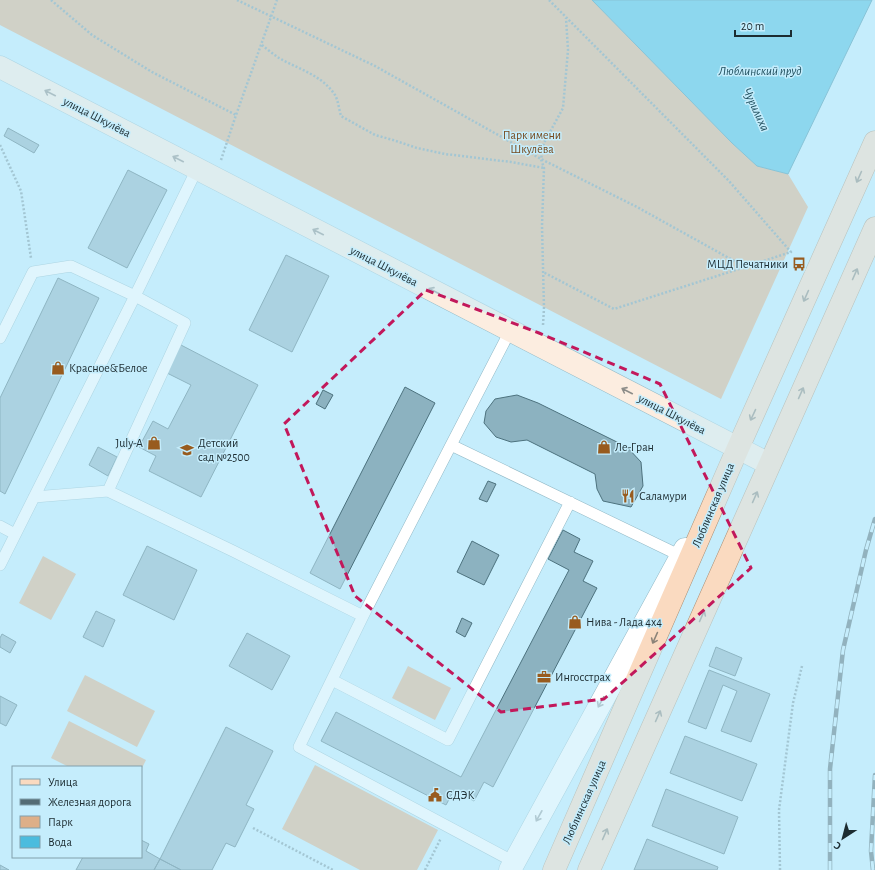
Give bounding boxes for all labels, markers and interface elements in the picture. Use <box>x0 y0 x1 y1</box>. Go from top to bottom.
scale bar <box>735 12 791 38</box>
text: 20 m <box>741 20 764 32</box>
water label: Люблинский пруд <box>718 65 801 78</box>
water label: Чурилиха <box>740 86 771 134</box>
one-way arrow <box>44 88 56 96</box>
street label: улица Шкулёва <box>60 94 133 140</box>
park label: Парк имени Шкулёва <box>503 129 561 156</box>
one-way arrow <box>172 155 184 162</box>
one-way arrow <box>855 171 862 183</box>
one-way arrow <box>312 227 324 235</box>
street label: улица Шкулёва <box>347 243 420 289</box>
bus stop icon: МЦД Печатники <box>791 256 807 272</box>
place label: МЦД Печатники <box>707 258 788 270</box>
one-way arrow <box>852 269 859 281</box>
one-way arrow <box>428 287 440 294</box>
one-way arrow <box>802 290 809 302</box>
shop icon: Красное&Белое <box>50 360 66 376</box>
place label: Красное&Белое <box>69 362 147 374</box>
one-way arrow <box>621 387 633 394</box>
one-way arrow <box>798 387 805 399</box>
street label: улица Шкулёва <box>635 391 708 437</box>
one-way arrow <box>749 409 756 421</box>
shop icon: July-A <box>146 435 162 451</box>
place label: July-A <box>116 437 143 450</box>
place label: Детский сад №2500 <box>198 437 250 463</box>
shop icon: Ле-Гран <box>596 439 612 455</box>
place label: Ле-Гран <box>615 441 654 453</box>
school or university icon: Детский сад №2500 <box>179 442 195 458</box>
street label: Люблинская улица <box>690 460 737 549</box>
restaurant icon: Саламури <box>620 488 636 504</box>
place label: Саламури <box>639 490 687 503</box>
one-way arrow <box>751 491 759 503</box>
one-way arrow <box>699 610 707 622</box>
shop icon: Нива - Лада 4х4 <box>567 614 583 630</box>
place label: Нива - Лада 4х4 <box>586 616 662 628</box>
one-way arrow <box>651 632 659 644</box>
office icon: Ингосстрах <box>536 669 552 685</box>
place label: Ингосстрах <box>555 671 611 683</box>
one-way arrow <box>597 696 605 708</box>
one-way arrow <box>655 710 662 722</box>
street label: Люблинская улица <box>560 758 609 846</box>
legend <box>12 766 142 858</box>
text: Улица <box>48 776 78 788</box>
public building icon: СДЭК <box>427 787 443 803</box>
place label: СДЭК <box>446 789 475 801</box>
text: Железная дорога <box>48 796 132 808</box>
one-way arrow <box>535 810 542 822</box>
text: Парк <box>48 816 73 828</box>
north arrow <box>823 818 863 858</box>
one-way arrow <box>602 829 609 841</box>
text: Вода <box>48 836 72 848</box>
text: С <box>832 839 843 852</box>

